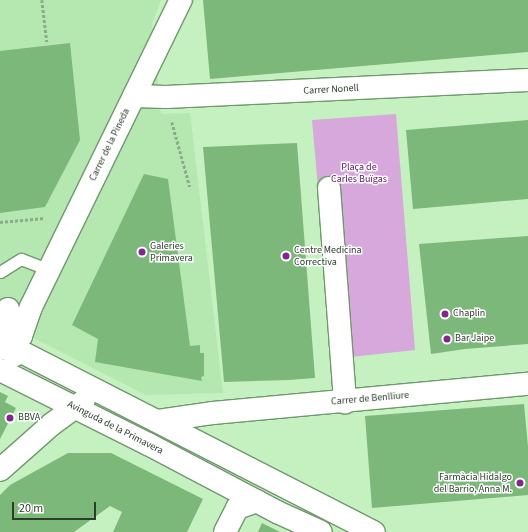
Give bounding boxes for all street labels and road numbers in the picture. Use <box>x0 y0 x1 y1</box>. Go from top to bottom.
street label: Carrer Nonell <box>303 83 359 97</box>
street label: Carrer de la Pineda <box>87 107 133 183</box>
street label: Carrer de Benlliure <box>331 390 409 408</box>
street label: Avinguda de la Primavera <box>65 399 165 457</box>

